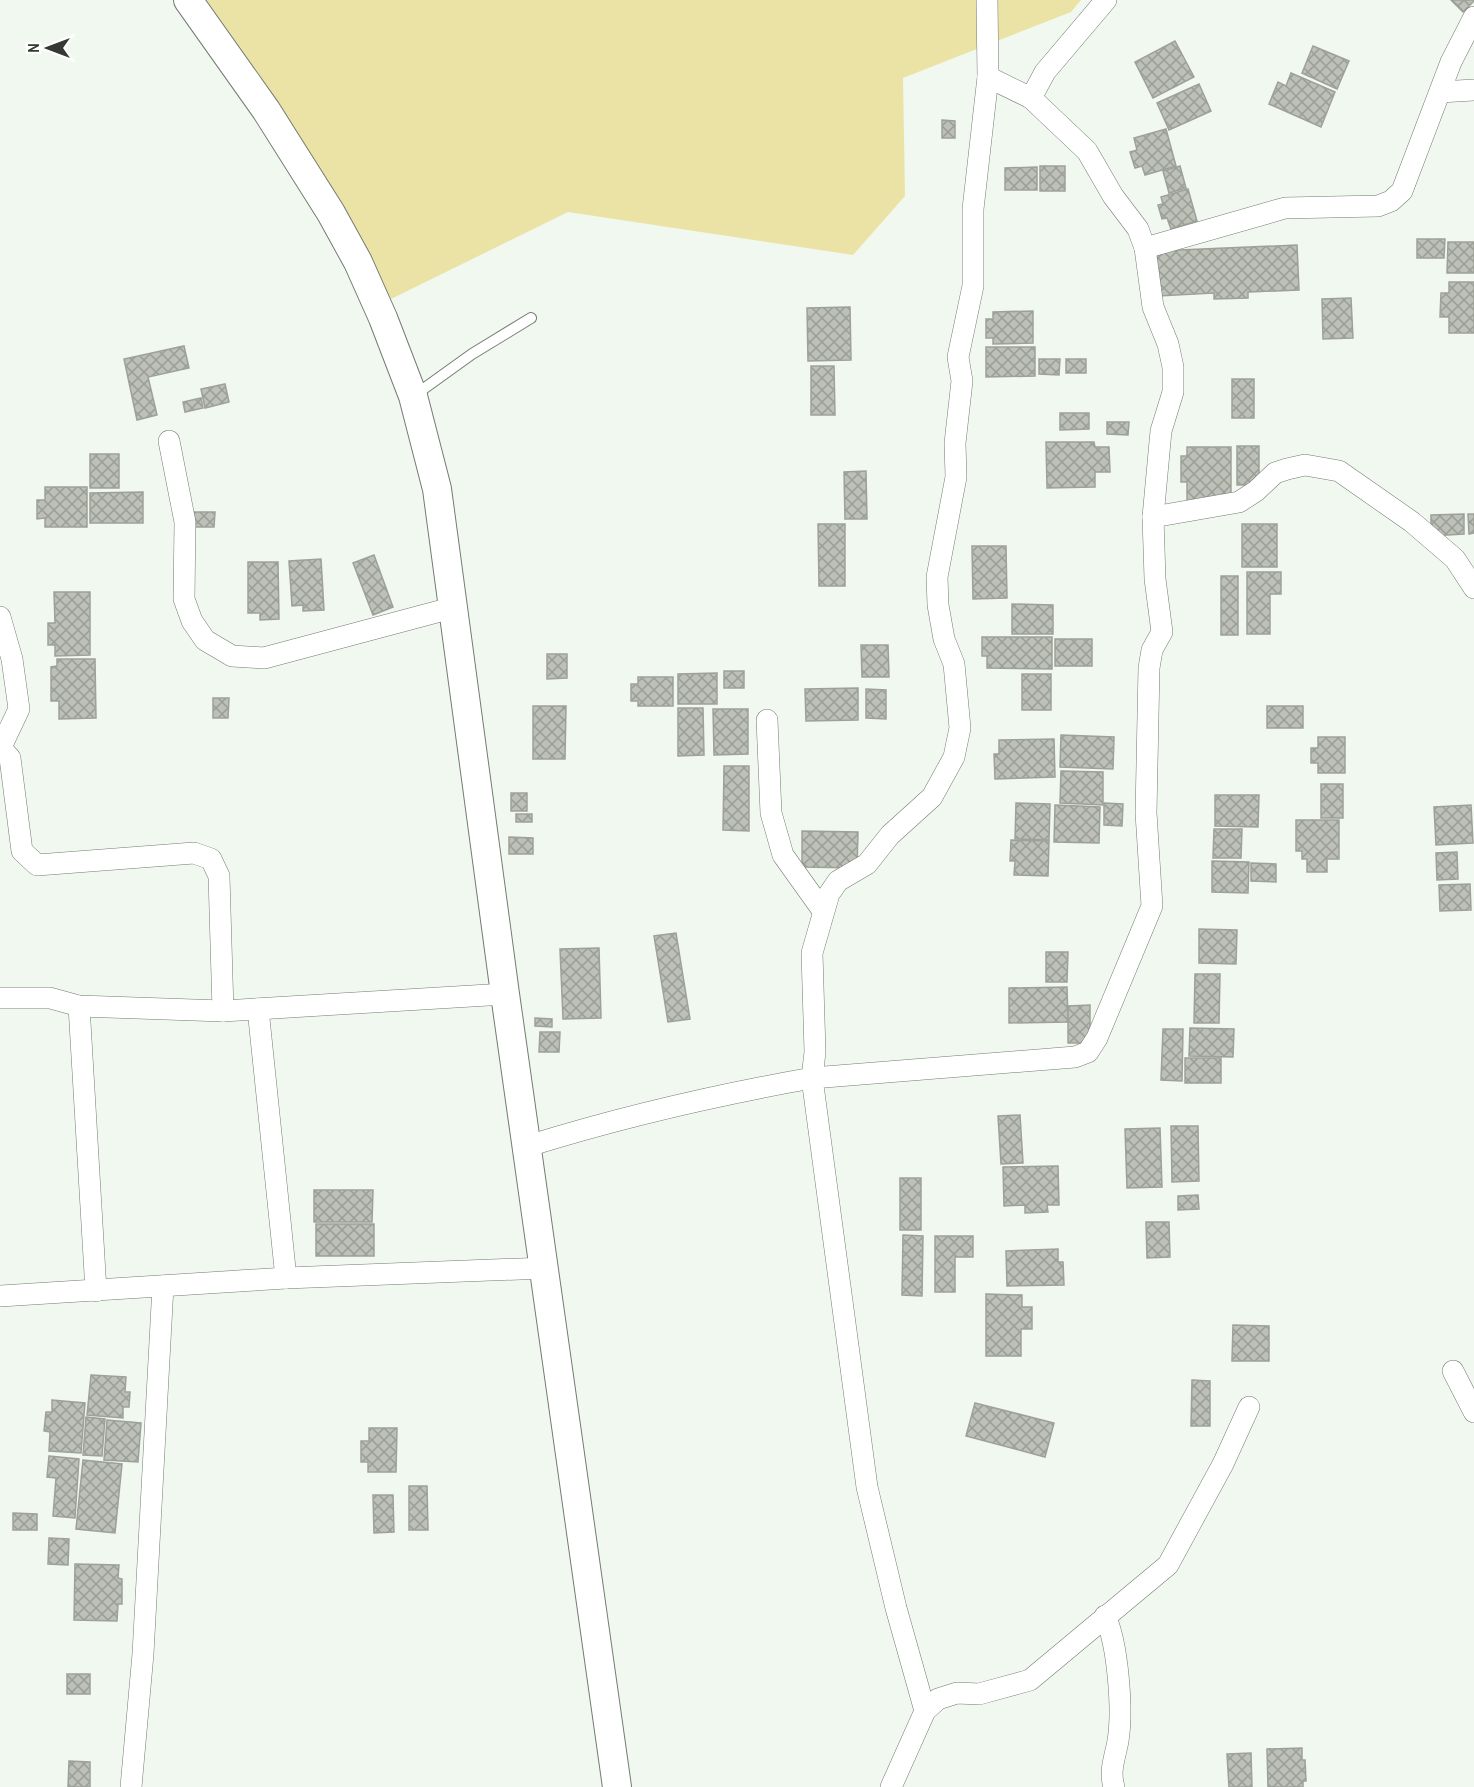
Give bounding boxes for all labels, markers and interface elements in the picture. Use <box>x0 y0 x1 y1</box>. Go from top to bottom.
north arrow <box>18 18 78 78</box>
text: N <box>22 43 44 53</box>

